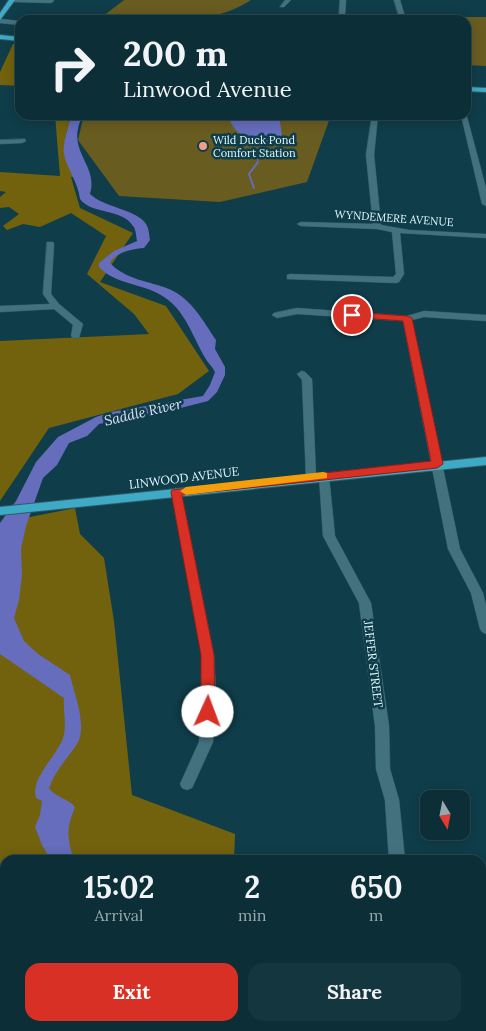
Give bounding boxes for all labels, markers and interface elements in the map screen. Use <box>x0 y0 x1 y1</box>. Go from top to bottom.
text: 200 m <box>123 31 228 76</box>
icon: right <box>40 35 105 100</box>
text: Linwood Avenue <box>123 75 292 103</box>
place label: Wild Duck Pond Comfort Station <box>213 133 296 160</box>
marker: Wild Duck Pond Comfort Station <box>197 140 209 152</box>
street label: WYNDEMERE AVENUE <box>334 207 454 229</box>
pin <box>331 294 373 336</box>
icon: arrive <box>338 301 366 329</box>
water label: Saddle River <box>102 394 184 430</box>
street label: LINWOOD AVENUE <box>128 463 240 492</box>
street label: JEFFER STREET <box>361 618 386 709</box>
position arrow <box>181 685 233 737</box>
north arrow <box>420 790 470 840</box>
map controls <box>420 790 470 840</box>
text: 15:02 <box>84 868 154 906</box>
text: 2 <box>244 868 260 906</box>
text: 650 <box>350 868 403 906</box>
text: Arrival <box>95 905 143 925</box>
text: min <box>238 905 266 925</box>
text: m <box>369 905 383 925</box>
button: Exit <box>25 963 238 1021</box>
button: Share <box>248 963 461 1021</box>

